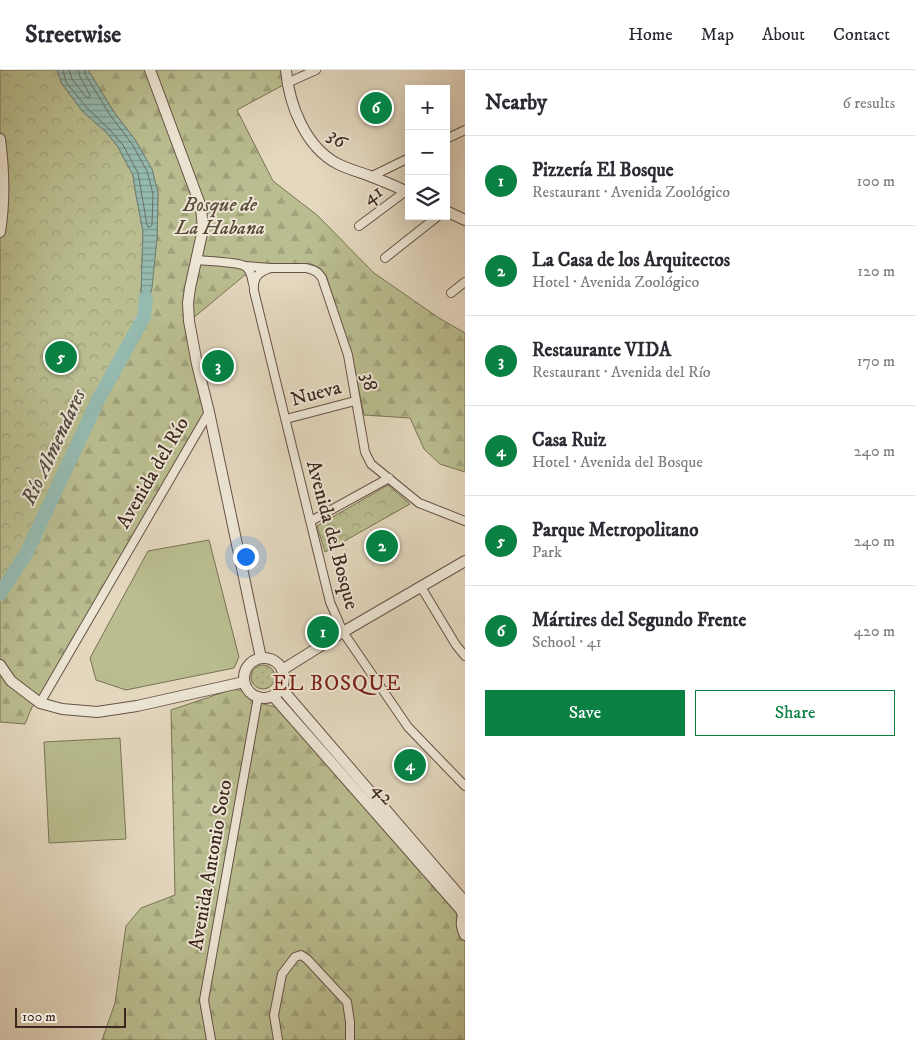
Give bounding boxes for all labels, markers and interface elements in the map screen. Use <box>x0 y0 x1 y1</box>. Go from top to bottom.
text: Streetwise <box>25 20 121 50</box>
text: Home <box>628 24 673 46</box>
text: Map <box>701 24 734 46</box>
text: About <box>762 24 805 46</box>
text: Contact <box>833 24 890 46</box>
map controls <box>405 85 450 220</box>
button: + <box>405 85 450 130</box>
pin: 6 <box>360 89 392 127</box>
text: Nearby <box>485 90 547 116</box>
text: 6 results <box>842 93 895 113</box>
street label: 36 <box>322 124 352 155</box>
button: − <box>405 130 450 175</box>
text: Pizzería El Bosque <box>532 159 674 182</box>
text: 1 <box>498 171 504 191</box>
text: 100 m <box>857 171 895 191</box>
button: layers <box>405 175 450 220</box>
street label: 41 <box>358 179 388 211</box>
text: Restaurant · Avenida Zoológico <box>532 182 730 202</box>
park label: Bosque de La Habana <box>174 193 265 241</box>
text: La Casa de los Arquitectos <box>532 249 730 272</box>
text: 2 <box>497 261 505 281</box>
text: 120 m <box>857 261 895 281</box>
text: Hotel · Avenida Zoológico <box>532 272 699 292</box>
pin: 5 <box>45 338 77 376</box>
text: Restaurante VIDA <box>532 339 671 362</box>
pin: 3 <box>202 347 234 385</box>
text: 3 <box>498 351 504 371</box>
text: 170 m <box>857 351 895 371</box>
text: Restaurant · Avenida del Río <box>532 362 711 382</box>
street label: 38 <box>355 371 383 393</box>
street label: Nueva <box>288 375 344 413</box>
water label: Río Almendares <box>15 384 92 510</box>
street label: Avenida del Río <box>111 413 195 533</box>
text: Casa Ruiz <box>532 429 606 452</box>
text: 4 <box>496 441 506 461</box>
text: 240 m <box>854 441 895 461</box>
text: Hotel · Avenida del Bosque <box>532 452 703 472</box>
street label: Avenida del Bosque <box>300 458 364 612</box>
text: Parque Metropolitano <box>532 519 698 542</box>
pin: 2 <box>366 527 398 565</box>
text: 5 <box>497 531 505 551</box>
text: 240 m <box>854 531 895 551</box>
text: Park <box>532 542 562 562</box>
your location <box>233 544 259 570</box>
text: Mártires del Segundo Frente <box>532 609 746 632</box>
pin: 1 <box>307 613 339 651</box>
text: 6 <box>497 621 505 641</box>
text: 420 m <box>854 621 895 641</box>
text: School · 41 <box>532 632 602 652</box>
district label: EL BOSQUE <box>272 671 402 697</box>
button: Save <box>485 690 685 736</box>
button: Share <box>695 690 895 736</box>
pin: 4 <box>394 746 426 784</box>
street label: Avenida Antonio Soto <box>184 778 238 952</box>
street label: 42 <box>367 778 400 810</box>
scale bar <box>15 1005 126 1028</box>
text: 100 m <box>22 1008 56 1026</box>

